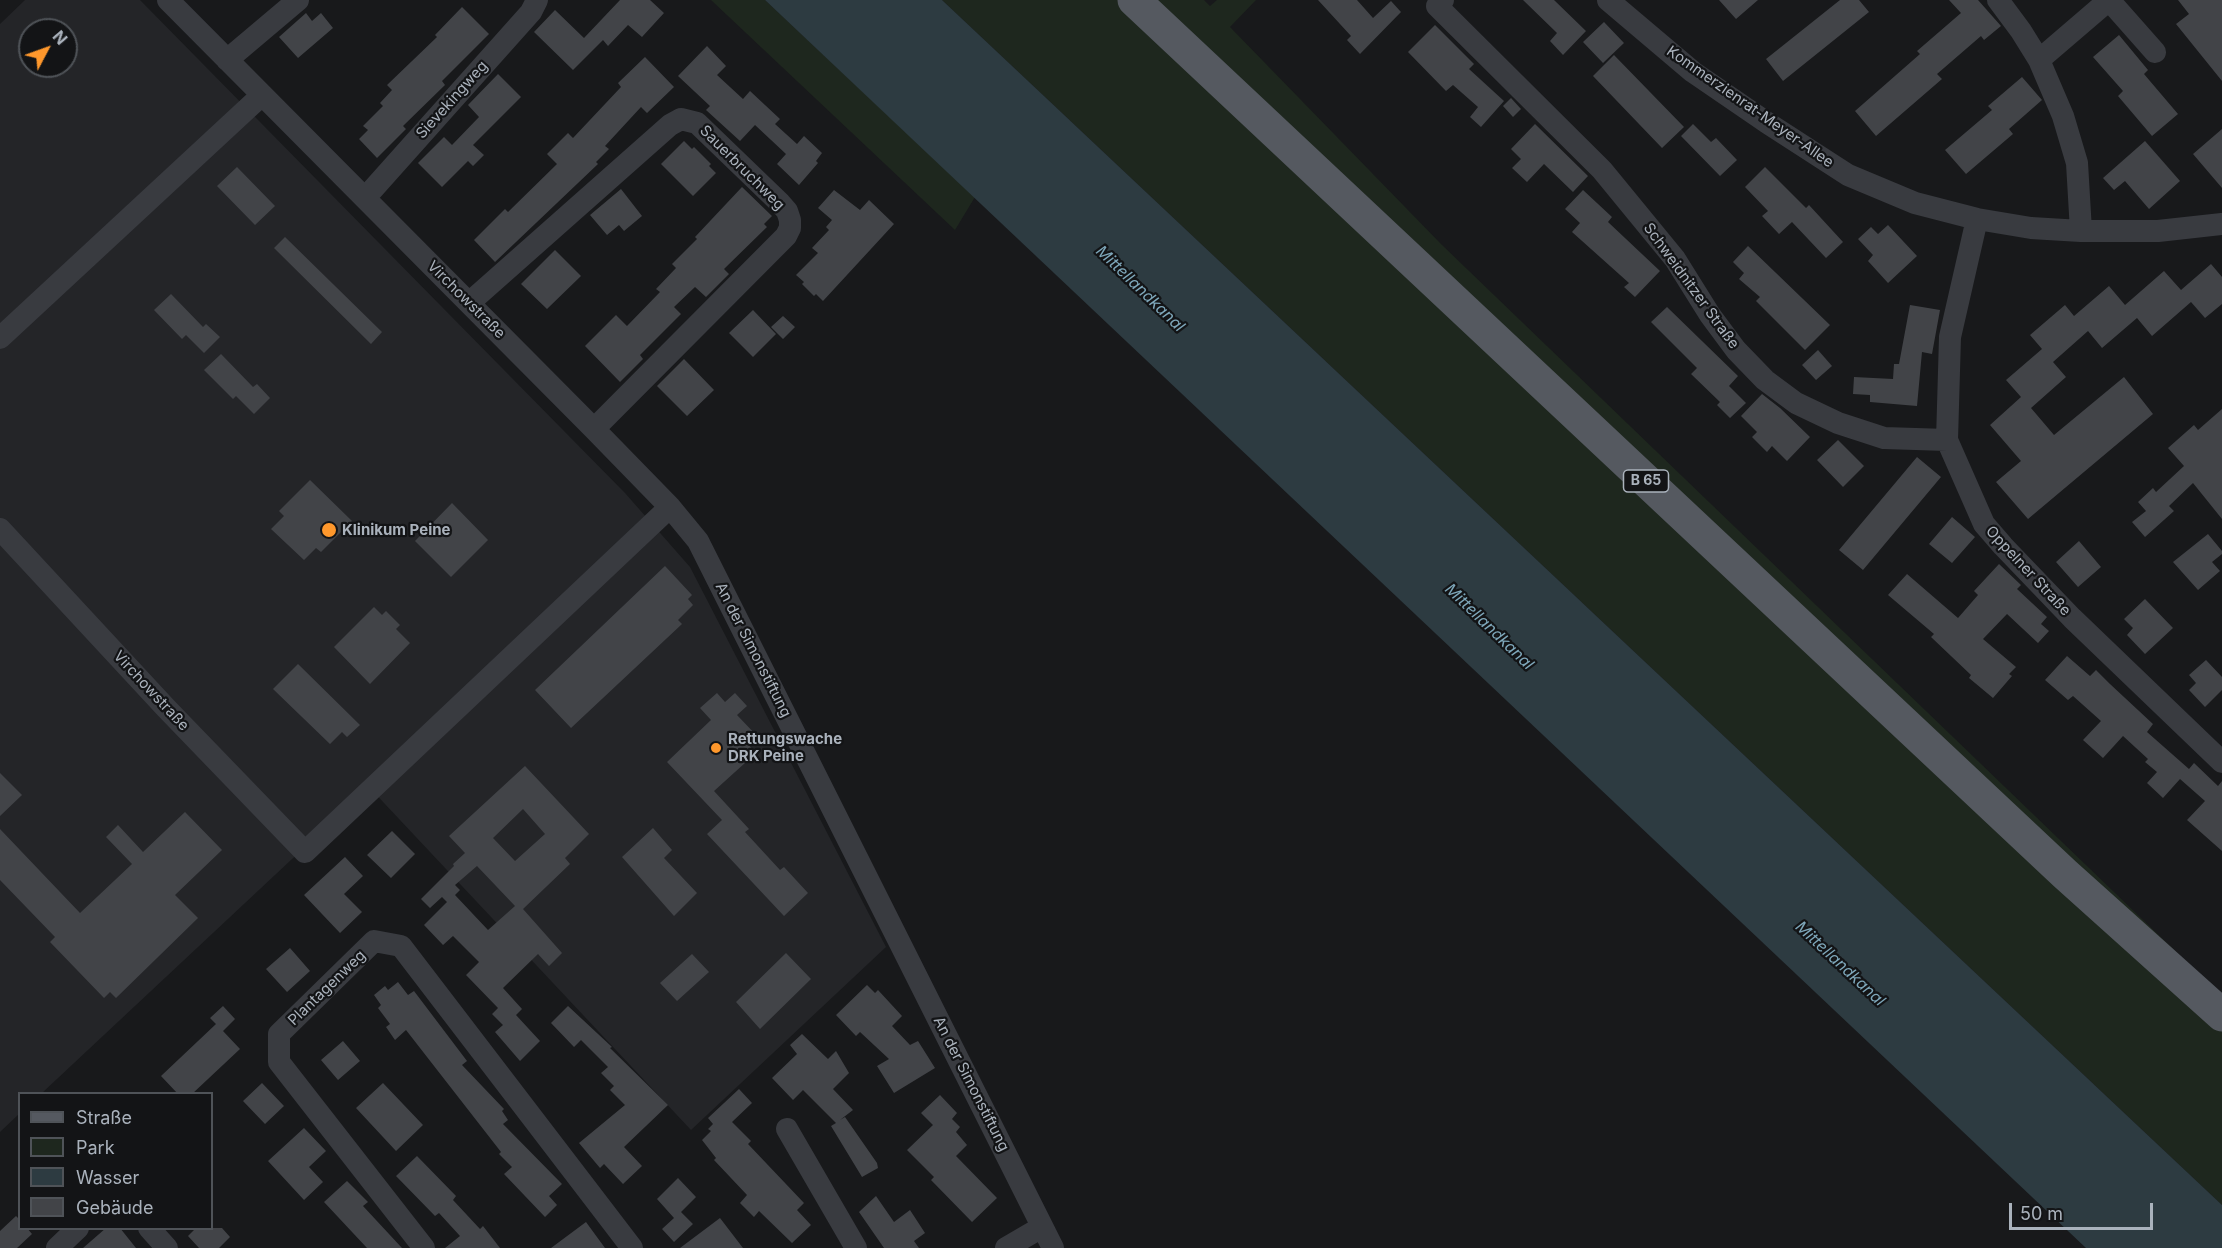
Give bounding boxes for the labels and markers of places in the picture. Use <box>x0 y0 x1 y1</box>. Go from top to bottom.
marker: Klinikum Peine <box>320 521 338 539</box>
place label: Klinikum Peine <box>342 521 450 539</box>
place label: Rettungswache DRK Peine <box>728 730 842 765</box>
marker: Rettungswache DRK Peine <box>709 741 723 755</box>

